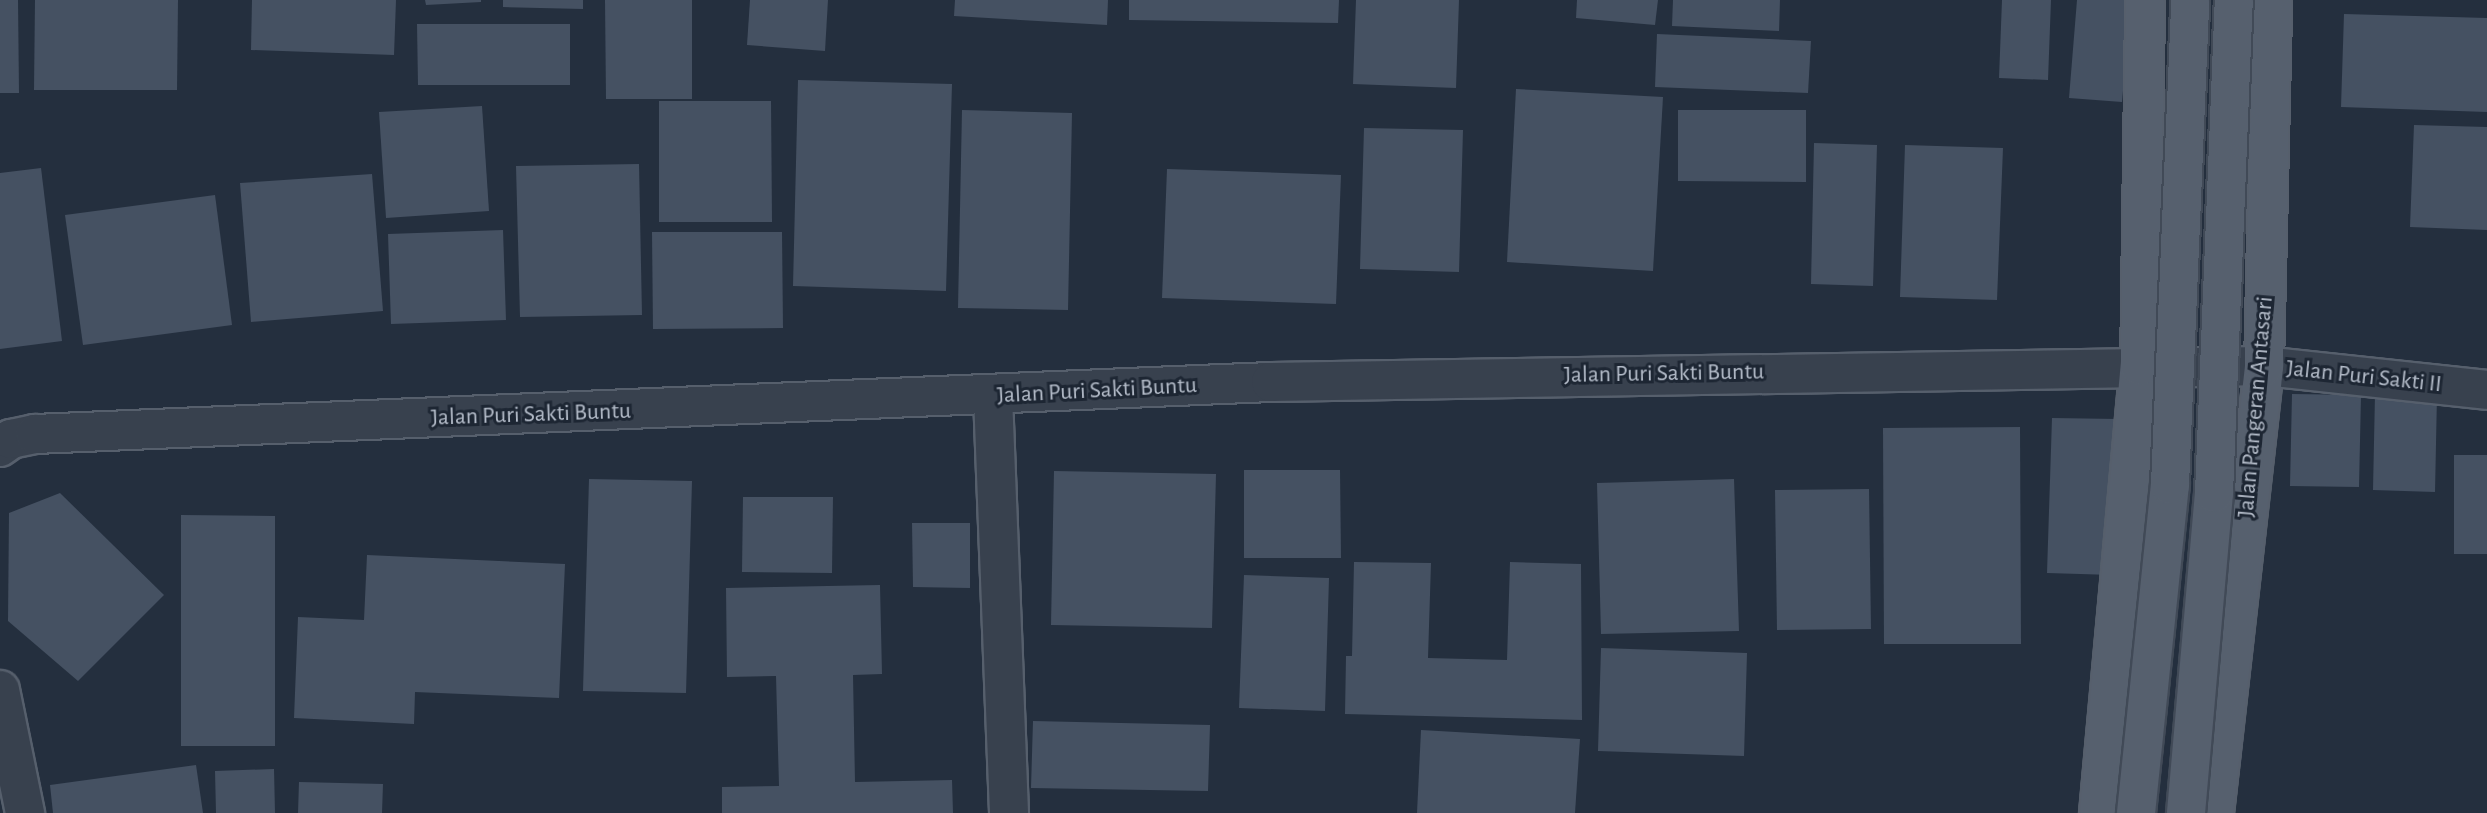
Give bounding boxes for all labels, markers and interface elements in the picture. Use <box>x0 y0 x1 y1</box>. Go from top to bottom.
street label: Jalan Pangeran Antasari <box>2232 295 2280 519</box>
street label: Jalan Puri Sakti II <box>2285 355 2443 399</box>
street label: Jalan Puri Sakti Buntu <box>1564 358 1764 390</box>
street label: Jalan Puri Sakti Buntu <box>996 371 1198 411</box>
street label: Jalan Puri Sakti Buntu <box>430 397 632 433</box>

